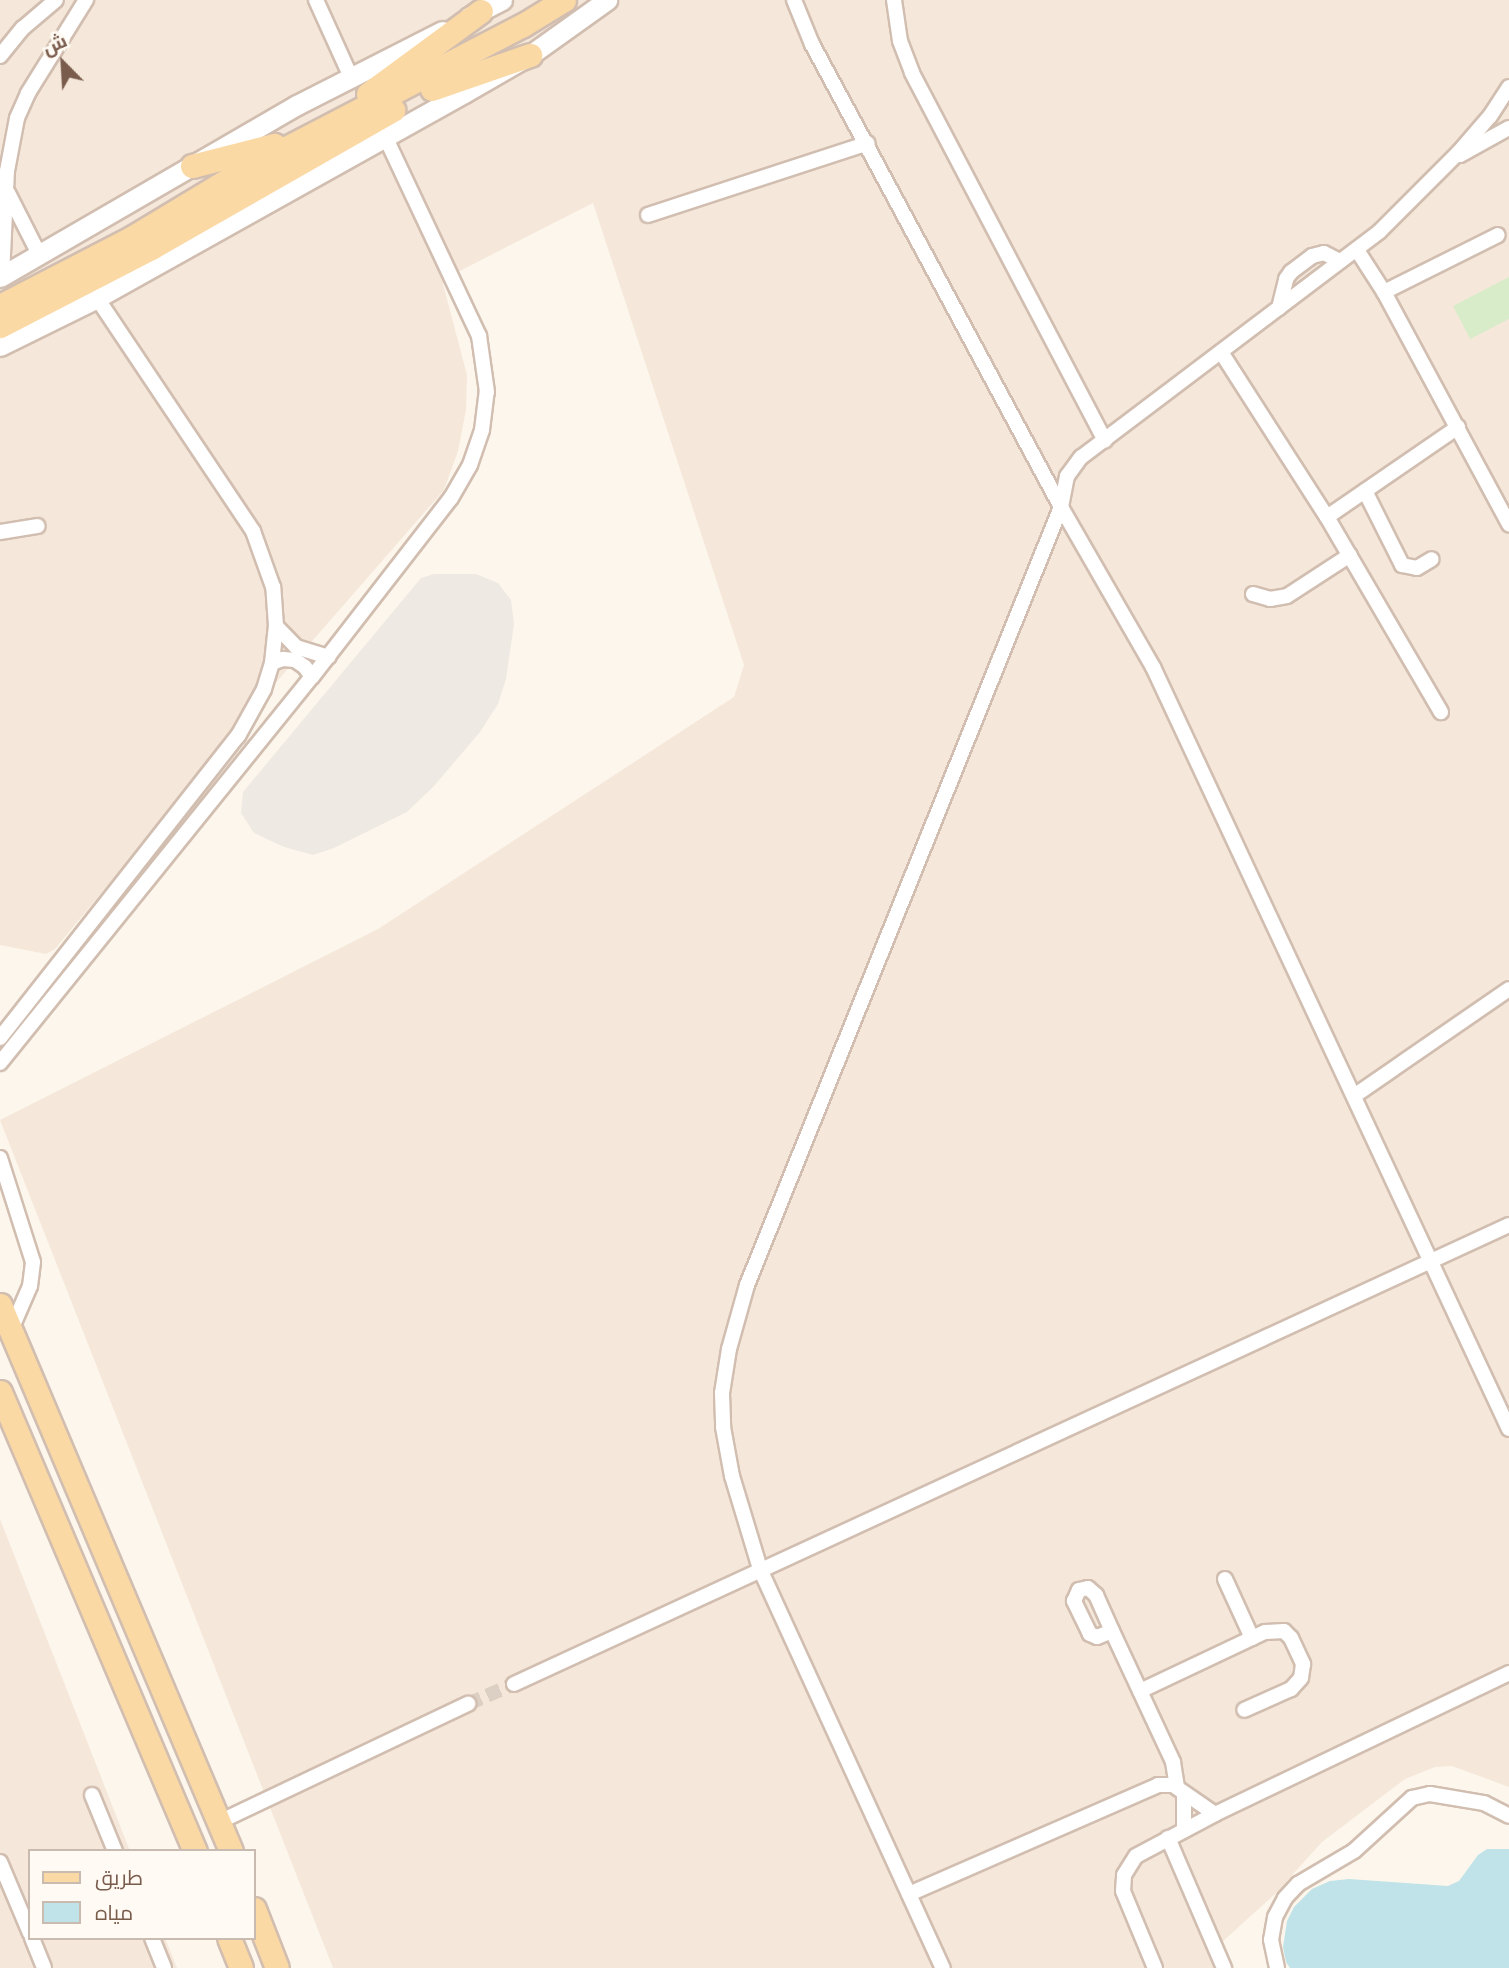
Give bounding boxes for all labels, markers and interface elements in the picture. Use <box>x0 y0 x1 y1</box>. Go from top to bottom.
text: ش <box>38 27 71 61</box>
north arrow <box>28 28 98 98</box>
legend <box>28 1849 256 1940</box>
text: طريق <box>95 1863 143 1892</box>
text: مياه <box>95 1898 133 1927</box>

